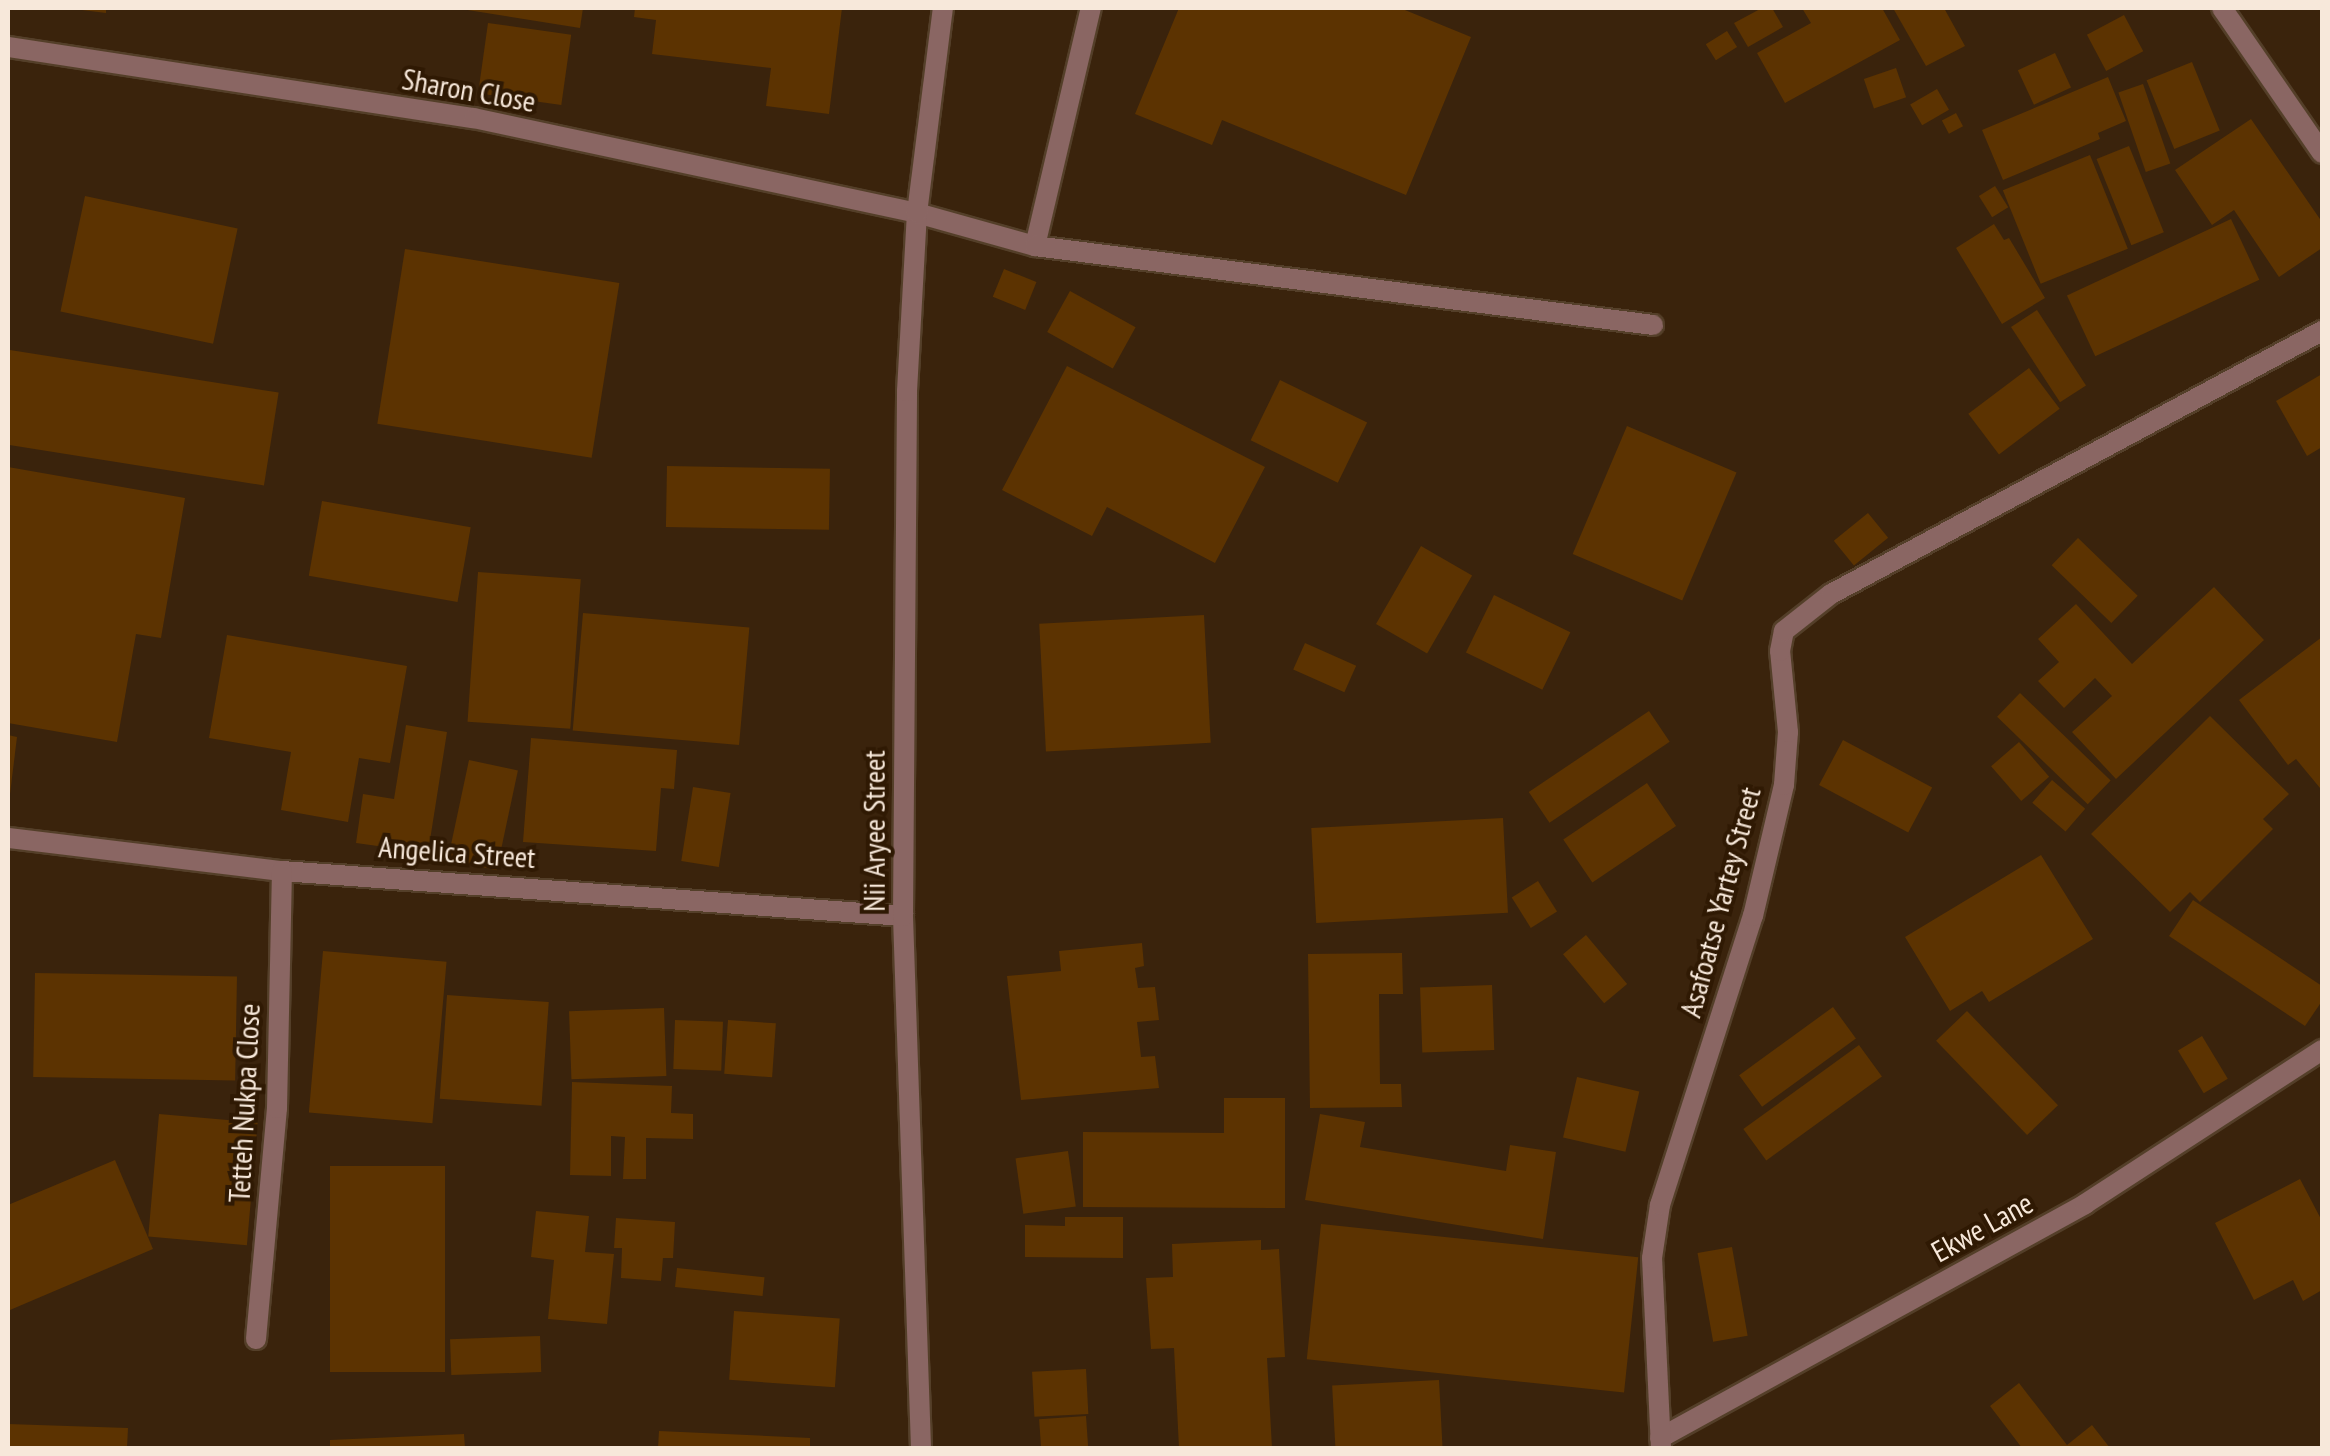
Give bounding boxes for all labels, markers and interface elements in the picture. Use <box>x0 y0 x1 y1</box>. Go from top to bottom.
street label: Sharon Close <box>399 61 539 119</box>
street label: Nii Aryee Street <box>856 750 892 912</box>
street label: Asafoatse Yartey Street <box>1672 782 1768 1022</box>
street label: Angelica Street <box>377 829 537 875</box>
street label: Tetteh Nukpa Close <box>221 1003 267 1203</box>
street label: Ekwe Lane <box>1925 1185 2039 1269</box>

